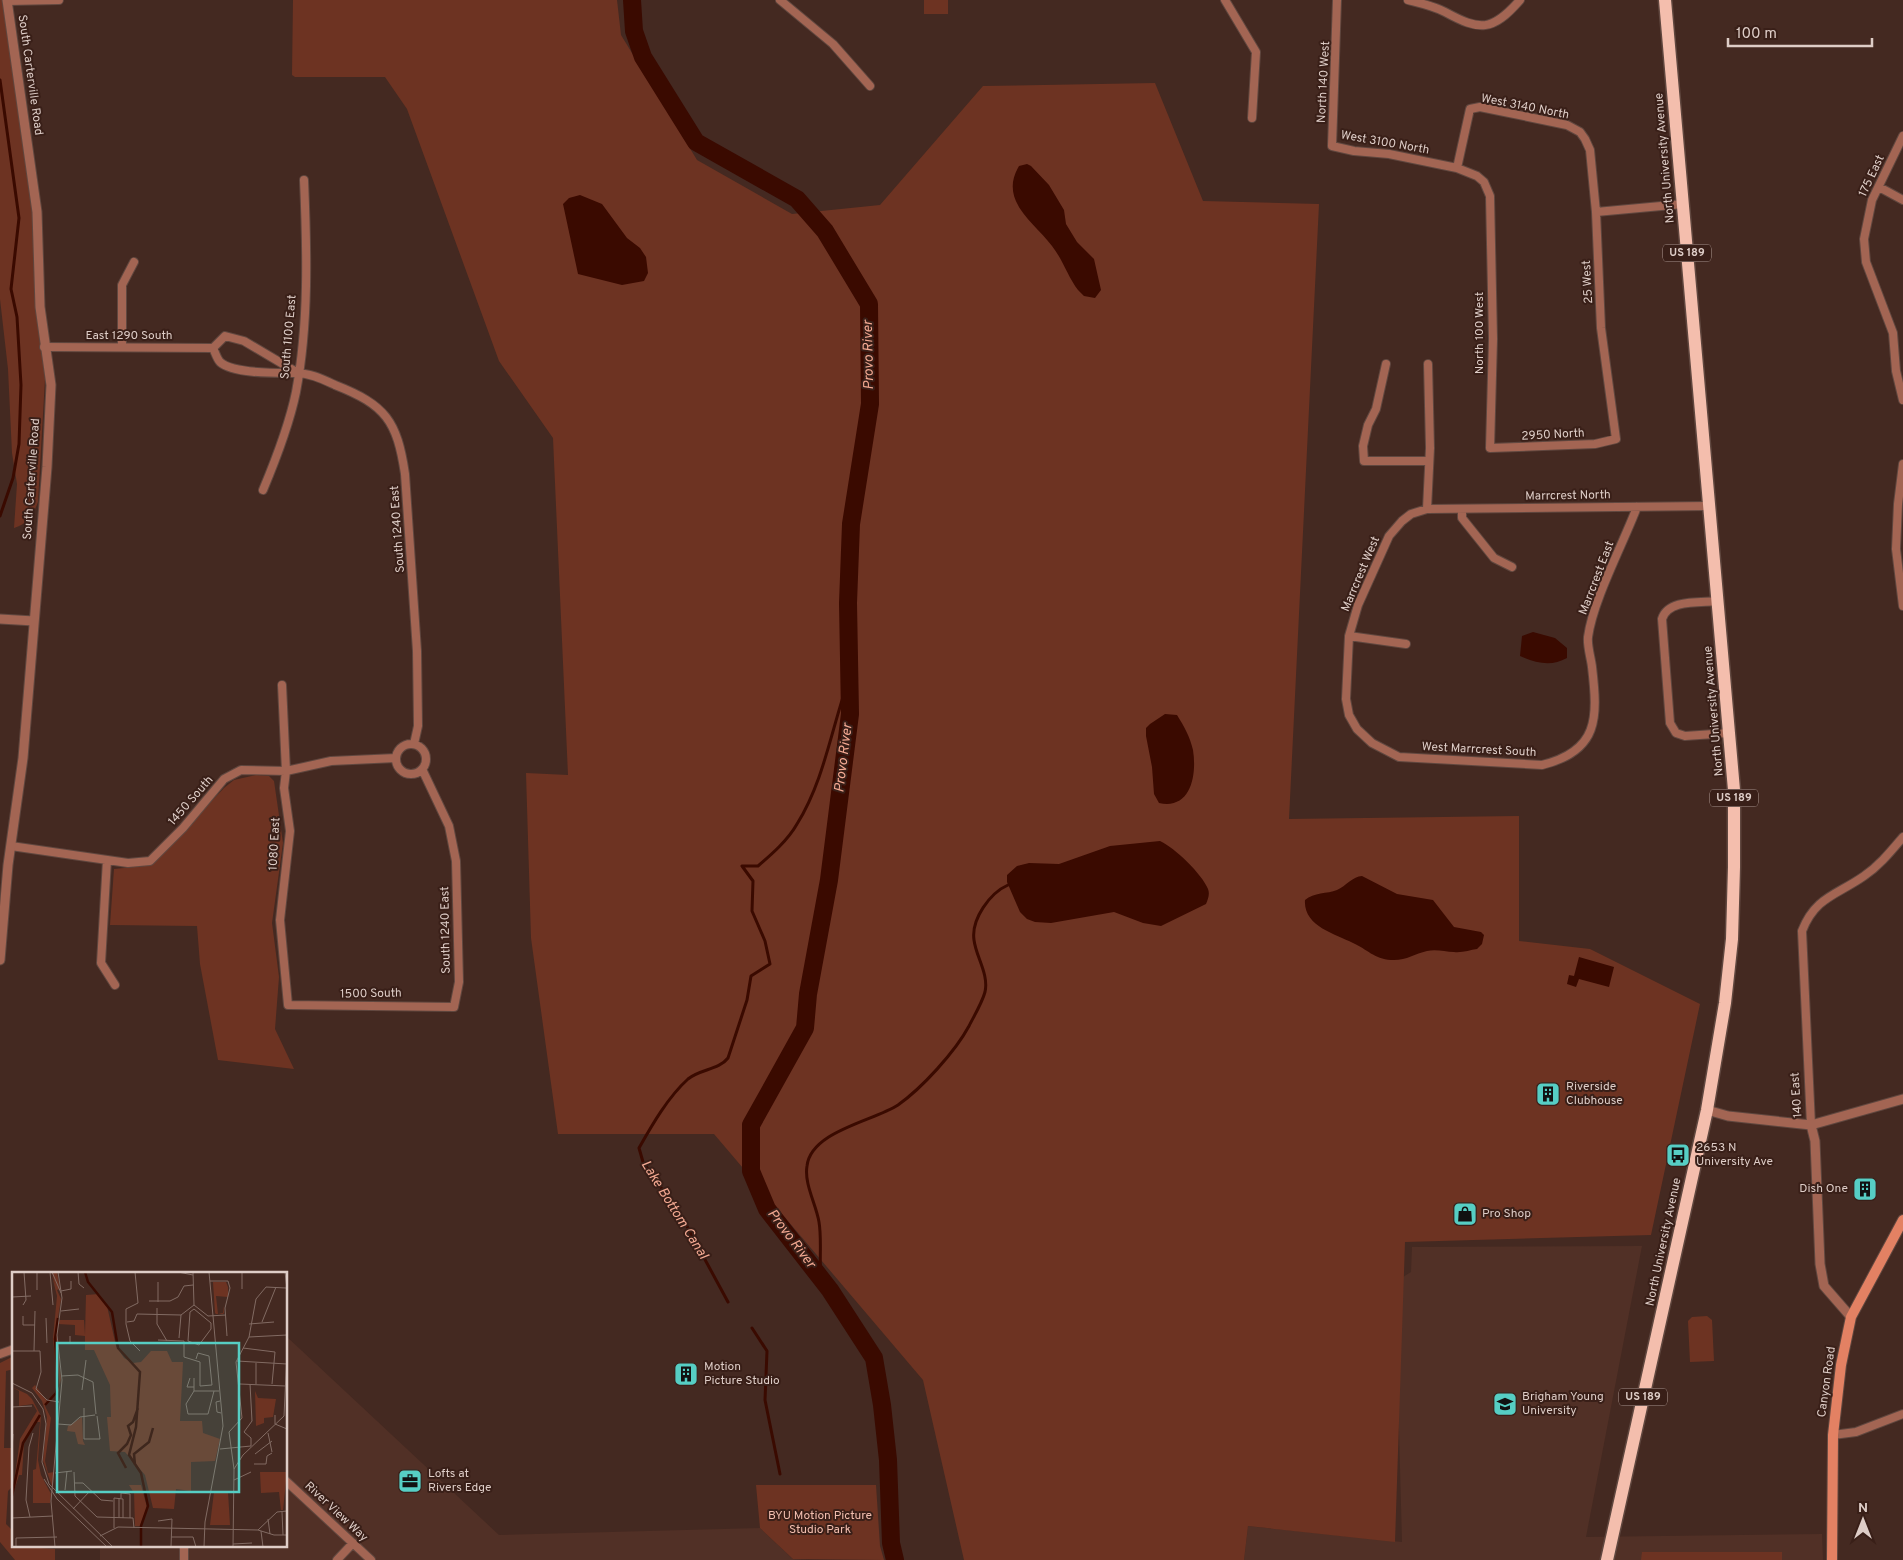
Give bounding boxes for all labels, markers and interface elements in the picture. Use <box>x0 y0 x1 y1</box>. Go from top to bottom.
street label: South Carterville Road <box>14 14 46 136</box>
scale bar <box>1728 15 1872 47</box>
text: 100 m <box>1736 25 1777 44</box>
street label: North 140 West <box>1314 41 1334 123</box>
street label: West 3140 North <box>1480 91 1570 123</box>
street label: North University Avenue <box>1651 92 1679 224</box>
street label: West 3100 North <box>1339 127 1431 159</box>
street label: 175 East <box>1855 152 1889 200</box>
road number: US 189 <box>1663 244 1711 262</box>
street label: 25 West <box>1579 260 1597 304</box>
street label: North 100 West <box>1472 292 1488 374</box>
street label: South 1100 East <box>277 294 301 380</box>
water label: Provo River <box>860 318 878 390</box>
street label: East 1290 South <box>85 328 173 344</box>
street label: South Carterville Road <box>20 418 44 540</box>
street label: 2950 North <box>1521 425 1585 445</box>
street label: South 1240 East <box>387 485 409 573</box>
street label: Marrcrest North <box>1525 487 1611 505</box>
street label: Marrcrest West <box>1338 534 1384 614</box>
street label: Marrcrest East <box>1576 539 1618 617</box>
street label: North University Avenue <box>1700 645 1728 777</box>
water label: Provo River <box>831 721 857 794</box>
street label: West Marrcrest South <box>1421 739 1537 761</box>
street label: 1450 South <box>165 773 217 829</box>
road number: US 189 <box>1710 790 1758 806</box>
street label: 1080 East <box>266 817 284 871</box>
street label: South 1240 East <box>437 886 455 974</box>
street label: 1500 South <box>340 985 402 1003</box>
street label: 140 East <box>1787 1072 1807 1118</box>
place label: Riverside Clubhouse <box>1566 1079 1623 1109</box>
building icon: Riverside Clubhouse <box>1535 1081 1561 1107</box>
place label: 2653 N University Ave <box>1696 1140 1773 1170</box>
bus stop icon: 2653 N University Ave <box>1665 1142 1691 1168</box>
water label: Lake Bottom Canal <box>637 1157 712 1264</box>
street label: North University Avenue <box>1643 1176 1685 1308</box>
building icon: Dish One <box>1852 1176 1878 1202</box>
place label: Dish One <box>1799 1181 1848 1197</box>
shop icon: Pro Shop <box>1452 1201 1478 1227</box>
water label: Provo River <box>763 1206 820 1273</box>
place label: Pro Shop <box>1482 1206 1531 1222</box>
inset map <box>12 1272 288 1548</box>
street label: Canyon Road <box>1814 1346 1840 1418</box>
place label: Motion Picture Studio <box>704 1359 780 1389</box>
building icon: Motion Picture Studio <box>673 1361 699 1387</box>
road number: US 189 <box>1619 1388 1667 1405</box>
place label: Brigham Young University <box>1522 1389 1604 1419</box>
school or university icon: Brigham Young University <box>1492 1391 1518 1417</box>
place label: Lofts at Rivers Edge <box>428 1466 491 1496</box>
office icon: Lofts at Rivers Edge <box>397 1468 423 1494</box>
street label: River View Way <box>301 1478 371 1546</box>
north arrow <box>1838 1495 1888 1545</box>
text: N <box>1858 1500 1868 1517</box>
park label: BYU Motion Picture Studio Park <box>768 1508 872 1538</box>

